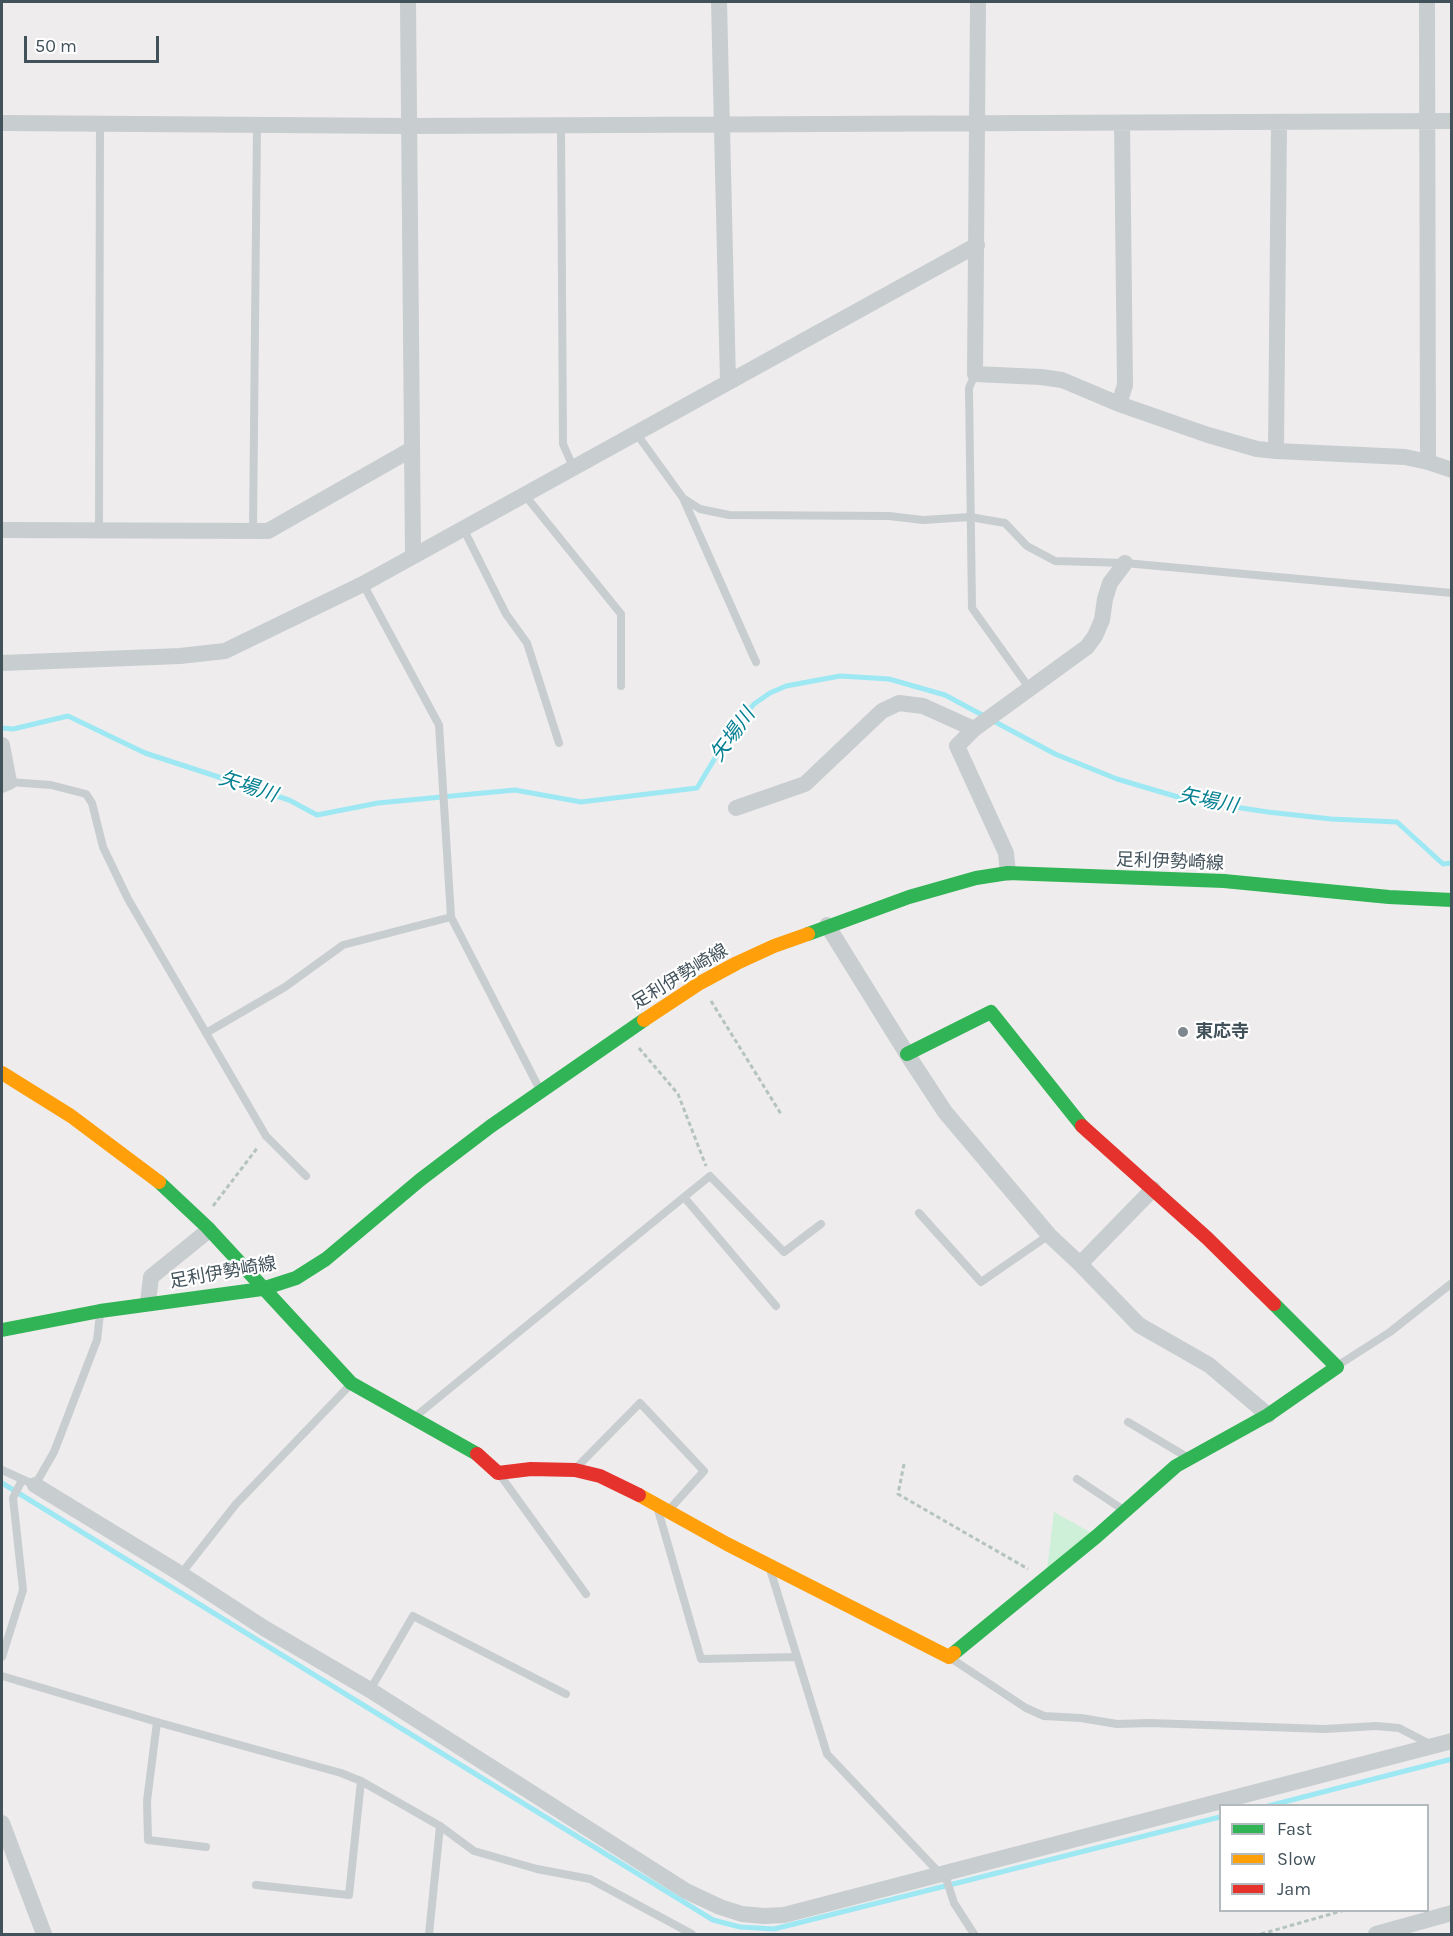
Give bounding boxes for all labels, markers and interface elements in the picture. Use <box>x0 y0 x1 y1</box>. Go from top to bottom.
scale bar <box>27 24 162 62</box>
text: 50 m <box>35 35 77 57</box>
water label: 矢場川 <box>706 704 760 766</box>
water label: 矢場川 <box>216 766 280 808</box>
water label: 矢場川 <box>1176 783 1240 819</box>
street label: 足利伊勢崎線 <box>1116 849 1224 875</box>
street label: 足利伊勢崎線 <box>628 940 732 1014</box>
place label: 東応寺 <box>1195 1021 1249 1043</box>
marker: 東応寺 <box>1176 1025 1190 1039</box>
street label: 足利伊勢崎線 <box>168 1253 278 1293</box>
legend <box>1219 1804 1429 1912</box>
text: Fast <box>1277 1818 1312 1840</box>
text: Slow <box>1277 1848 1316 1870</box>
text: Jam <box>1277 1878 1311 1900</box>

